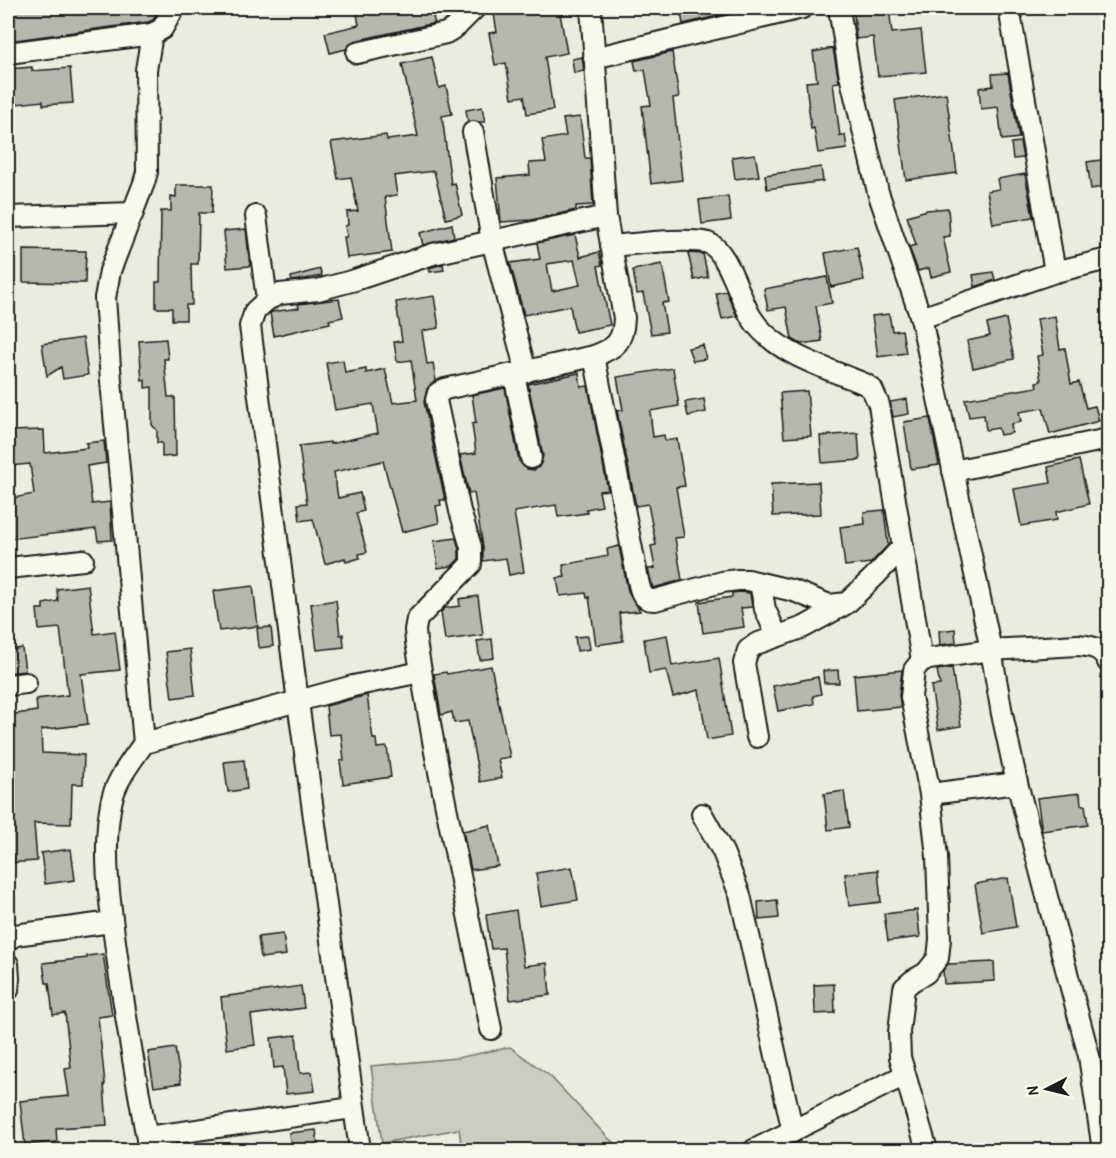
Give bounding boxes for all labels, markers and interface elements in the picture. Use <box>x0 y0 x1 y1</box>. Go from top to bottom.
north arrow <box>1017 1059 1077 1119</box>
text: N <box>1021 1085 1044 1096</box>

